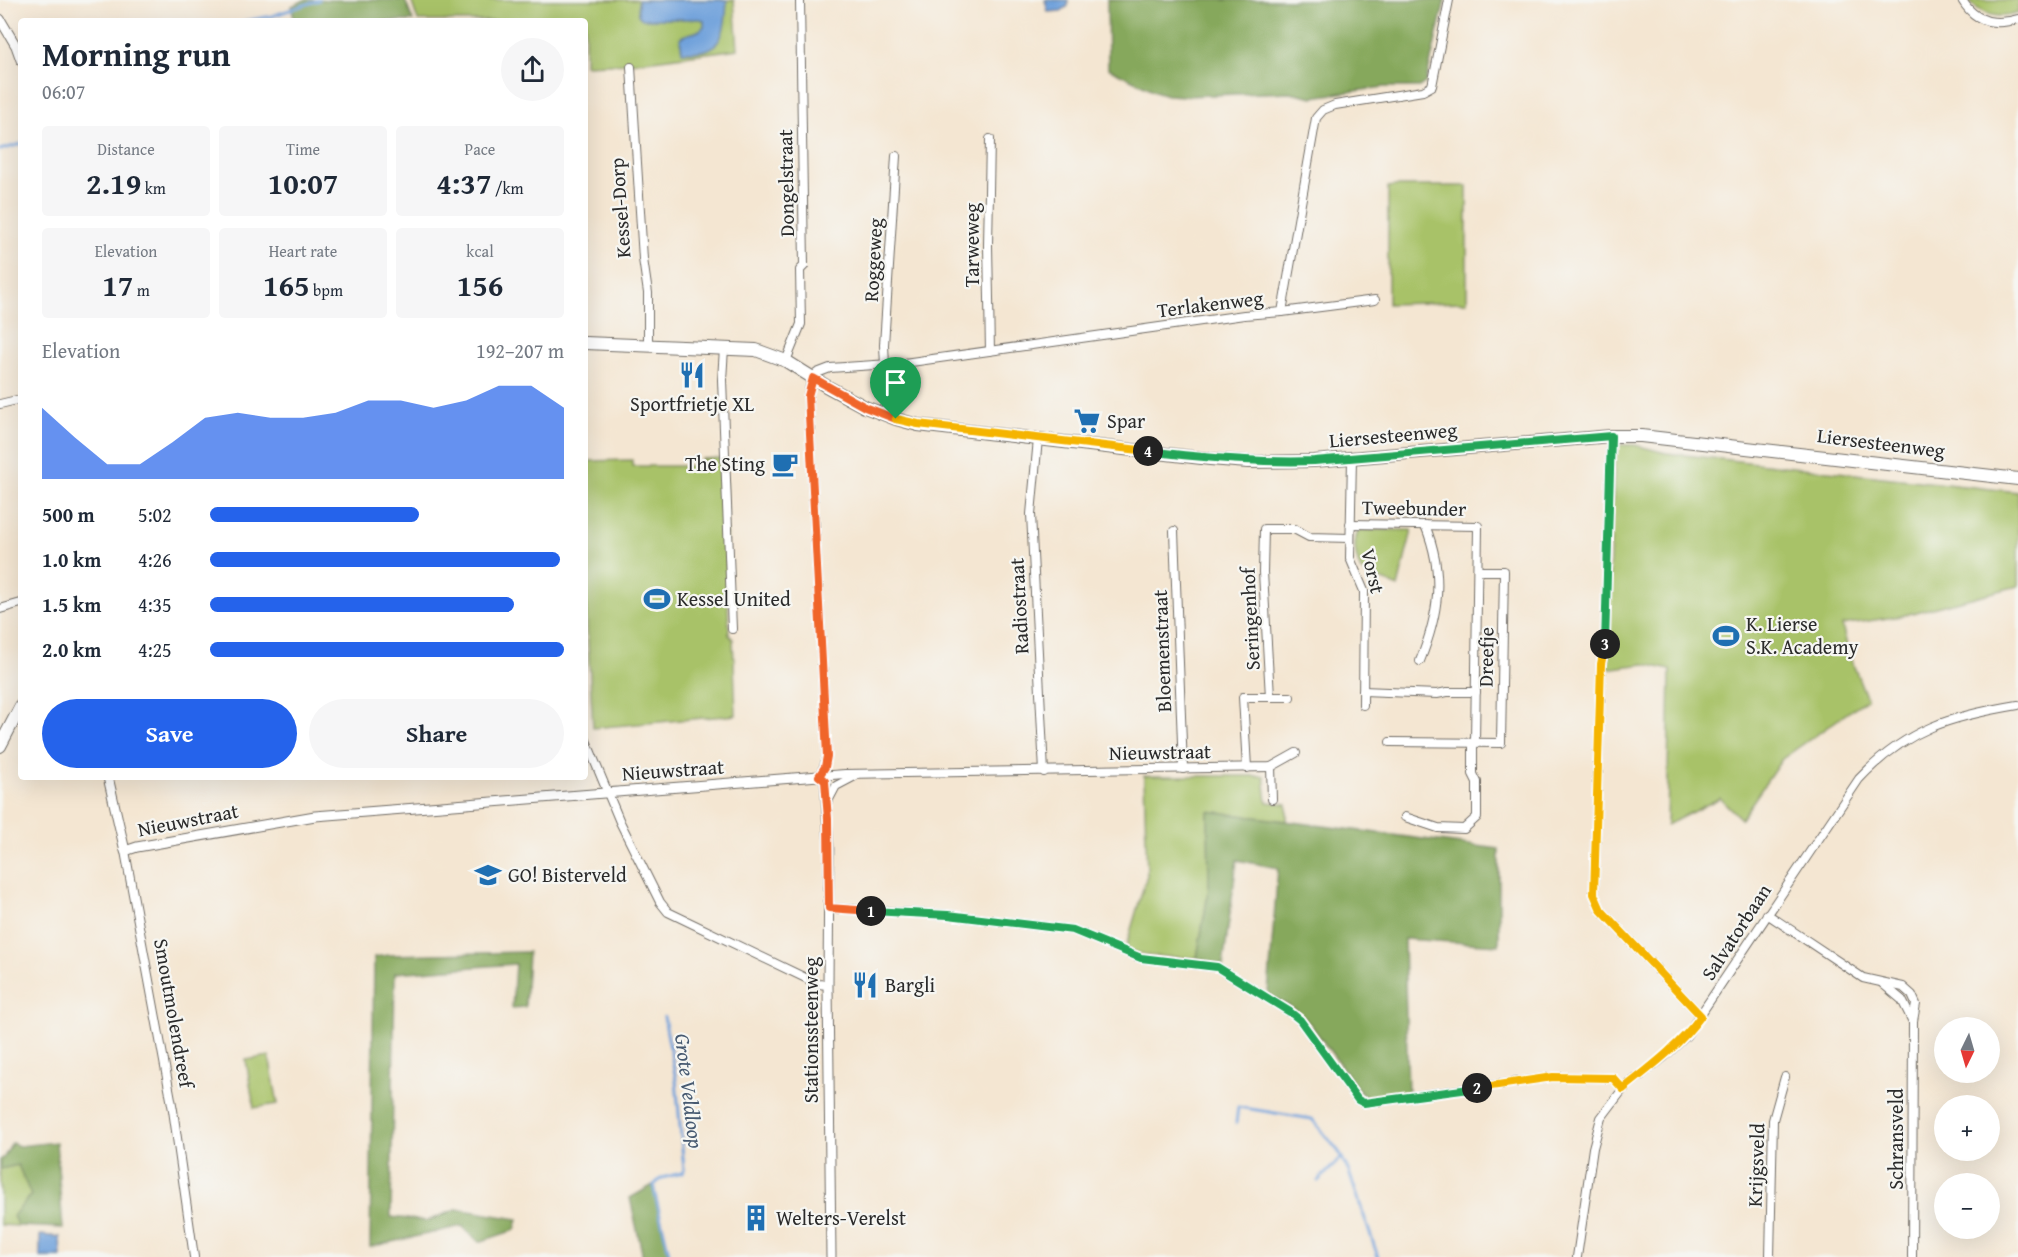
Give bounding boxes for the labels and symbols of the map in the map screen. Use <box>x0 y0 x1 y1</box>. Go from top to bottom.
street label: Dongelstraat <box>770 129 801 237</box>
street label: Kessel-Dorp <box>602 157 637 259</box>
street label: Tarweweg <box>957 203 986 287</box>
street label: Roggeweg <box>856 217 889 303</box>
street label: Terlakenweg <box>1155 283 1265 324</box>
pin <box>870 357 921 419</box>
restaurant icon: Sportfrietje XL <box>677 360 707 390</box>
place label: Sportfrietje XL <box>630 389 754 418</box>
supermarket icon: Spar <box>1072 406 1102 436</box>
place label: Spar <box>1107 406 1145 435</box>
street label: Liersesteenweg <box>1328 414 1458 455</box>
street label: Liersesteenweg <box>1816 420 1947 465</box>
pin: 4 <box>1133 436 1163 466</box>
place label: The Sting <box>685 449 765 478</box>
cafe icon: The Sting <box>770 449 800 479</box>
street label: Tweebunder <box>1362 492 1466 523</box>
street label: Vorst <box>1354 546 1393 596</box>
street label: Radiostraat <box>1001 557 1036 655</box>
street label: Seringenhof <box>1232 564 1267 671</box>
sports icon: Kessel United <box>642 584 672 614</box>
place label: Kessel United <box>677 584 791 613</box>
street label: Bloemenstraat <box>1145 589 1178 713</box>
place label: K. Lierse S.K. Academy <box>1746 609 1859 661</box>
sports icon: K. Lierse S.K. Academy <box>1711 621 1741 651</box>
street label: Dreefje <box>1470 627 1501 687</box>
pin: 3 <box>1590 629 1620 659</box>
street label: Nieuwstraat <box>1109 736 1211 767</box>
street label: Nieuwstraat <box>621 751 725 788</box>
street label: Nieuwstraat <box>135 796 241 843</box>
school or university icon: GO! Bisterveld <box>473 860 503 890</box>
place label: GO! Bisterveld <box>508 860 627 889</box>
street label: Salvatorbaan <box>1694 878 1778 986</box>
pin: 1 <box>856 896 886 926</box>
street label: Smoutmolendreef <box>147 936 202 1092</box>
street label: Stationssteenweg <box>796 957 825 1103</box>
restaurant icon: Bargli <box>850 970 880 1000</box>
place label: Bargli <box>885 970 936 999</box>
north arrow <box>1934 1017 2000 1083</box>
water label: Grote Veldloop <box>667 1032 712 1150</box>
pin: 2 <box>1462 1073 1492 1103</box>
street label: Schransveld <box>1881 1088 1910 1190</box>
street label: Krijgsveld <box>1740 1122 1771 1208</box>
building icon: Welters-Verelst <box>741 1203 771 1233</box>
place label: Welters-Verelst <box>776 1203 906 1232</box>

